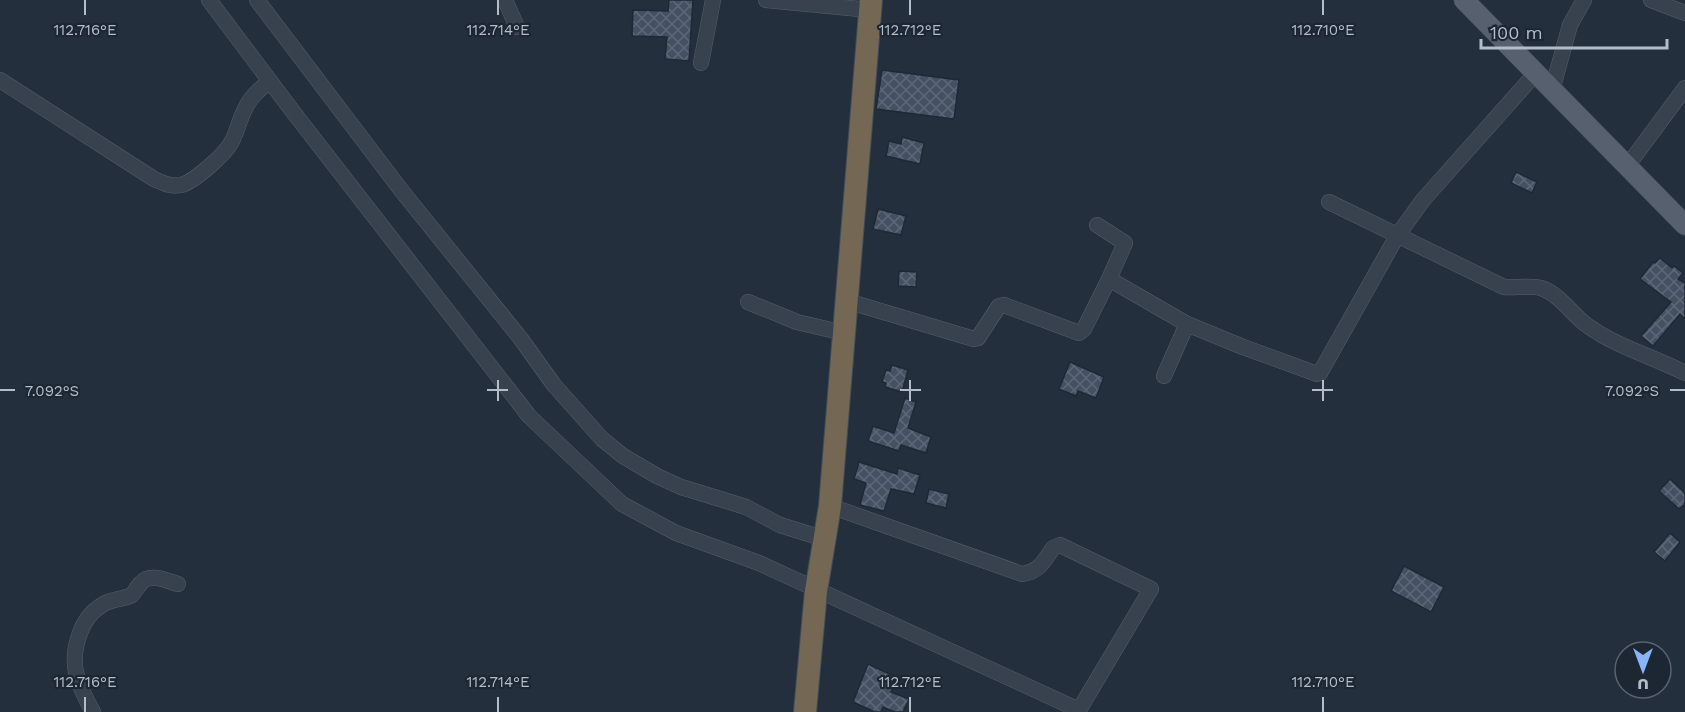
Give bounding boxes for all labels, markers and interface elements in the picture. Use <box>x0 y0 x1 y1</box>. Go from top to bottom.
scale bar <box>1481 12 1667 50</box>
text: 112.716°E <box>54 21 117 39</box>
text: 112.714°E <box>466 21 530 39</box>
text: 112.712°E <box>879 21 941 39</box>
text: 112.710°E <box>1291 21 1355 39</box>
text: 100 m <box>1490 22 1543 43</box>
text: 7.092°S <box>25 382 79 400</box>
text: 7.092°S <box>1605 382 1659 400</box>
north arrow <box>1613 640 1673 700</box>
text: 112.716°E <box>54 673 117 691</box>
text: 112.714°E <box>466 673 530 691</box>
text: 112.712°E <box>879 673 941 691</box>
text: 112.710°E <box>1291 673 1355 691</box>
text: U <box>1637 675 1649 694</box>

